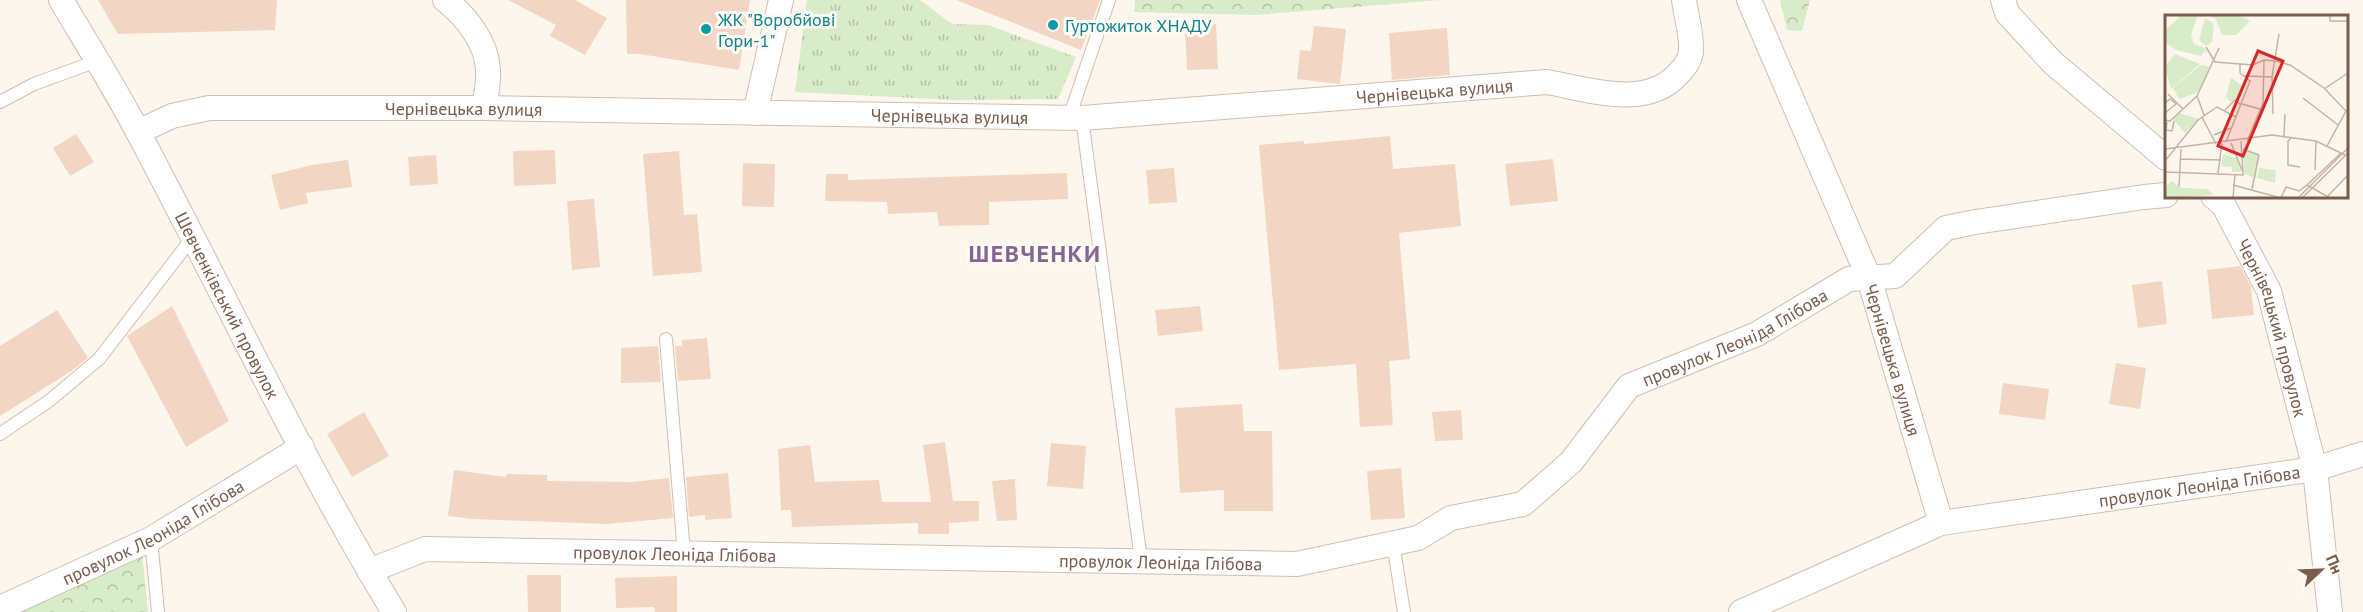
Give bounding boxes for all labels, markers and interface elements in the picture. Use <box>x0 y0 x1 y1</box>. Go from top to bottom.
place label: ЖК "Воробйові Гори-1" <box>717 8 836 52</box>
place label: Гуртожиток ХНАДУ <box>1065 14 1212 37</box>
inset map <box>2165 15 2348 198</box>
marker: Гуртожиток ХНАДУ <box>1046 18 1060 32</box>
marker: ЖК "Воробйові Гори-1" <box>699 22 713 36</box>
street label: Чернівецька вулиця <box>1355 73 1514 108</box>
street label: Чернівецька вулиця <box>385 96 543 120</box>
street label: Чернівецька вулиця <box>871 103 1028 129</box>
street label: Шевченківський провулок <box>170 208 285 403</box>
street label: Чернівецький провулок <box>2232 235 2313 420</box>
district label: ШЕВЧЕНКИ <box>969 238 1101 269</box>
street label: Чернівецька вулиця <box>1860 281 1926 439</box>
street label: провулок Леоніда Глібова <box>1639 283 1832 391</box>
street label: провулок Леоніда Глібова <box>2097 460 2302 512</box>
street label: провулок Леоніда Глібова <box>58 474 248 590</box>
street label: провулок Леоніда Глібова <box>573 540 777 567</box>
north arrow <box>2291 540 2351 600</box>
street label: провулок Леоніда Глібова <box>1059 548 1263 575</box>
text: Пн <box>2322 552 2348 577</box>

